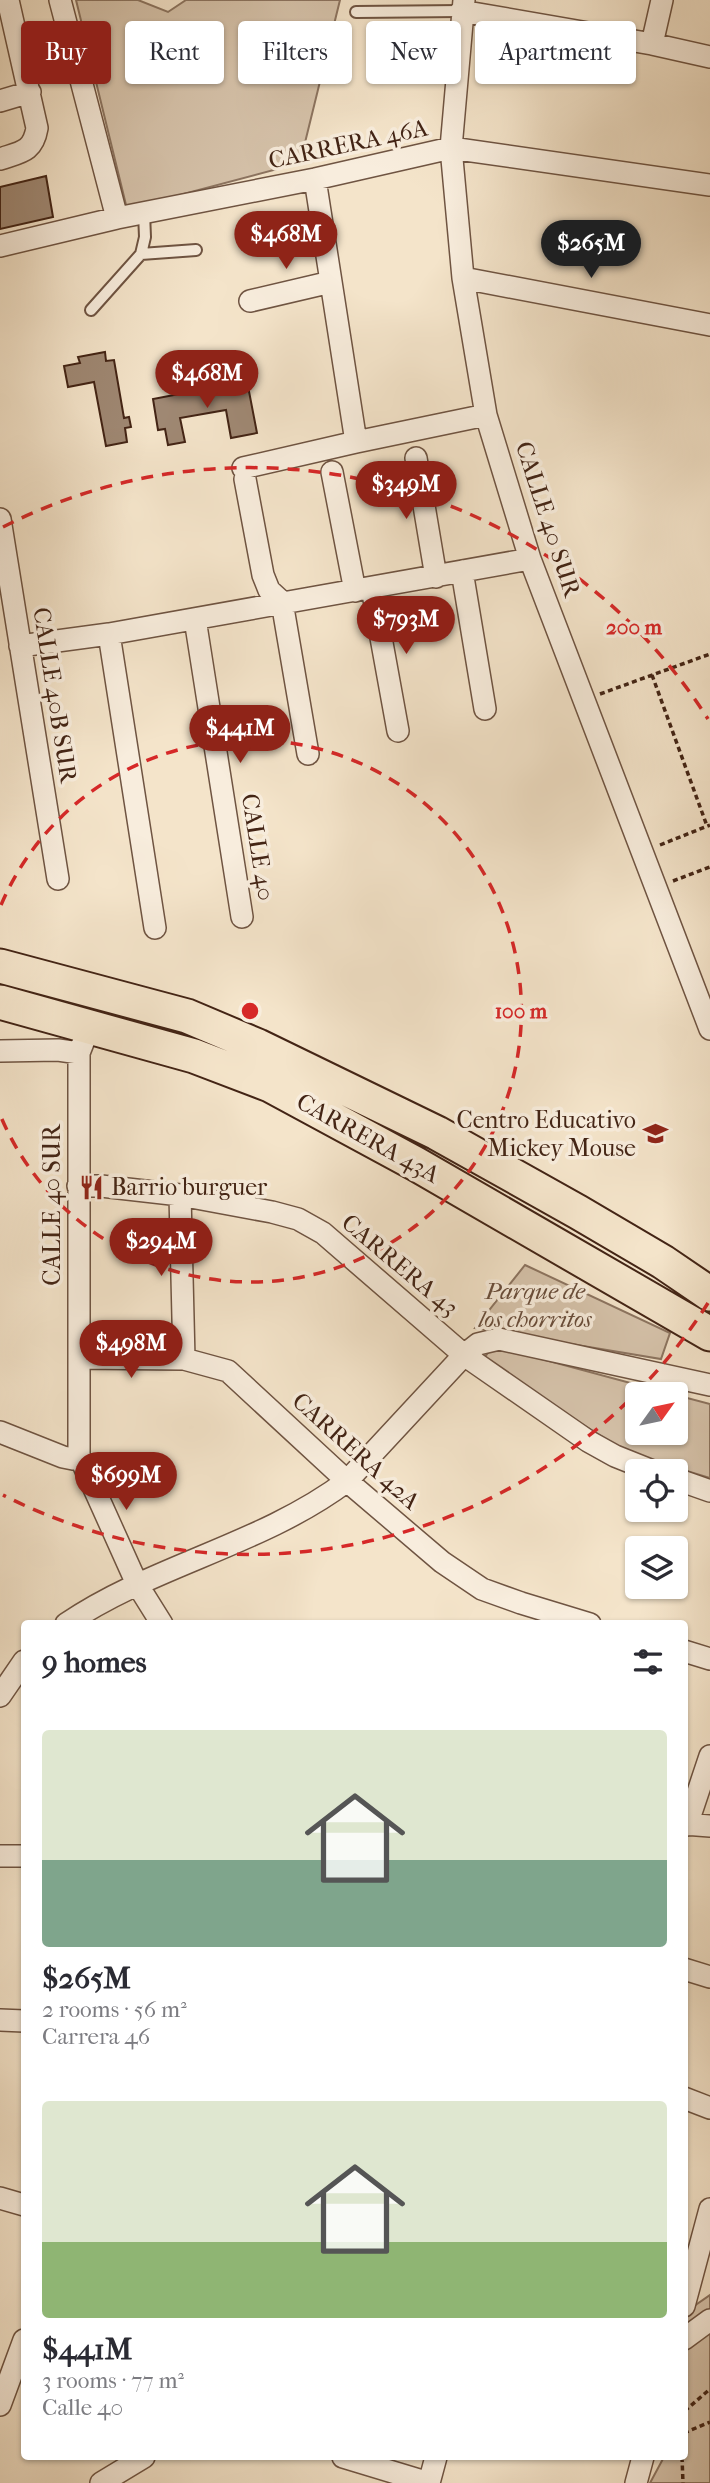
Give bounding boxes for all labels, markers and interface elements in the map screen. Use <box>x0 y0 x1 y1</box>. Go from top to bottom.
chip: Buy <box>21 21 111 84</box>
chip: Rent <box>125 21 224 84</box>
chip: Filters <box>238 21 352 84</box>
chip: New <box>366 21 461 84</box>
chip: Apartment <box>475 21 636 84</box>
street label: CARRERA 46A <box>266 113 431 175</box>
pin: $468M <box>237 212 335 271</box>
text: $468M <box>250 220 322 247</box>
pin: $265M <box>542 220 640 280</box>
text: $265M <box>557 229 625 256</box>
pin: $468M <box>158 350 256 410</box>
text: $468M <box>171 359 243 386</box>
street label: CALLE 40 SUR <box>510 438 587 602</box>
pin: $349M <box>357 462 455 521</box>
text: $349M <box>372 470 440 497</box>
pin: $793M <box>357 596 455 656</box>
street label: CALLE 40B SUR <box>27 605 83 786</box>
text: $793M <box>373 605 439 632</box>
text: 200 m <box>606 615 663 639</box>
pin: $441M <box>191 706 289 765</box>
text: $441M <box>205 714 275 741</box>
street label: CALLE 40 <box>236 792 280 902</box>
centre of rings <box>238 999 262 1023</box>
text: 100 m <box>495 999 548 1023</box>
street label: CARRERA 43A <box>292 1087 445 1189</box>
place label: Centro Educativo Mickey Mouse <box>457 1106 636 1162</box>
school or university icon: Centro Educativo Mickey Mouse <box>642 1120 670 1148</box>
street label: CALLE 40 SUR <box>38 1123 66 1286</box>
restaurant icon: Barrio burguer <box>77 1173 105 1201</box>
place label: Barrio burguer <box>111 1173 268 1201</box>
street label: CARRERA 43 <box>336 1208 464 1322</box>
pin: $294M <box>112 1218 210 1278</box>
text: $294M <box>126 1227 196 1254</box>
park label: Parque de los chorritos <box>477 1277 592 1333</box>
pin: $498M <box>82 1320 180 1380</box>
text: $498M <box>96 1329 166 1356</box>
north arrow <box>625 1382 688 1446</box>
map controls <box>625 1382 688 1599</box>
street label: CARRERA 42A <box>287 1387 426 1516</box>
pin: $699M <box>77 1452 175 1512</box>
button: locate <box>625 1459 688 1522</box>
text: $699M <box>91 1461 161 1488</box>
button: layers <box>625 1536 688 1599</box>
icon: filters <box>629 1643 667 1681</box>
text: 9 homes <box>42 1645 147 1680</box>
icon: home <box>292 1775 418 1901</box>
text: $265M <box>42 1961 131 1996</box>
text: 2 rooms · 56 m² <box>42 1996 187 2023</box>
text: Carrera 46 <box>42 2023 150 2050</box>
icon: home <box>292 2146 418 2272</box>
text: $441M <box>42 2332 132 2367</box>
text: 3 rooms · 77 m² <box>42 2367 184 2394</box>
text: Calle 40 <box>42 2394 123 2421</box>

